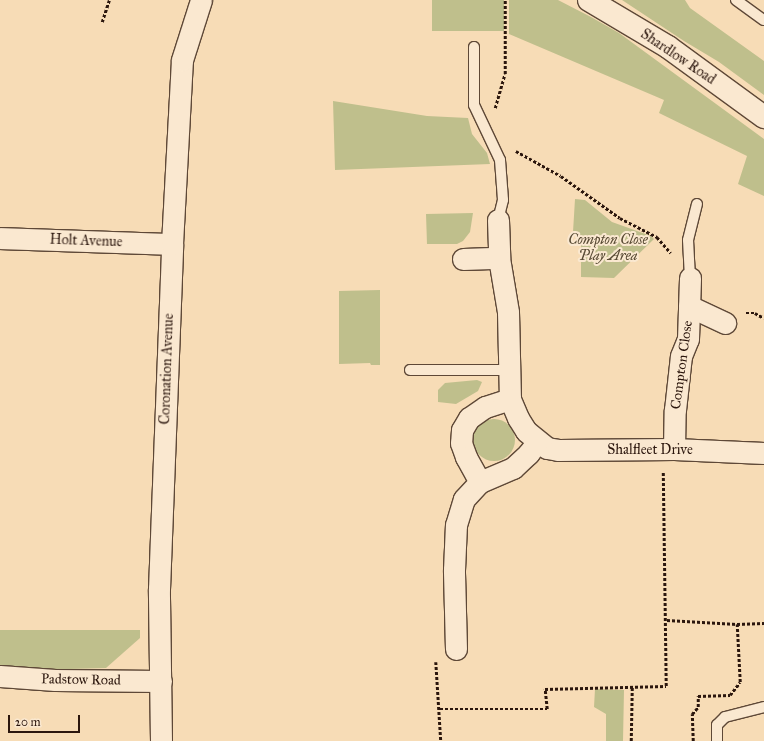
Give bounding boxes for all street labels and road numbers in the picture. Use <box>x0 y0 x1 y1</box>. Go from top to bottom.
street label: Shardlow Road <box>637 26 719 88</box>
street label: Holt Avenue <box>49 231 123 251</box>
street label: Coronation Avenue <box>157 313 177 425</box>
street label: Compton Close <box>667 320 697 410</box>
street label: Shalfleet Drive <box>607 442 693 458</box>
street label: Padstow Road <box>41 671 121 689</box>

